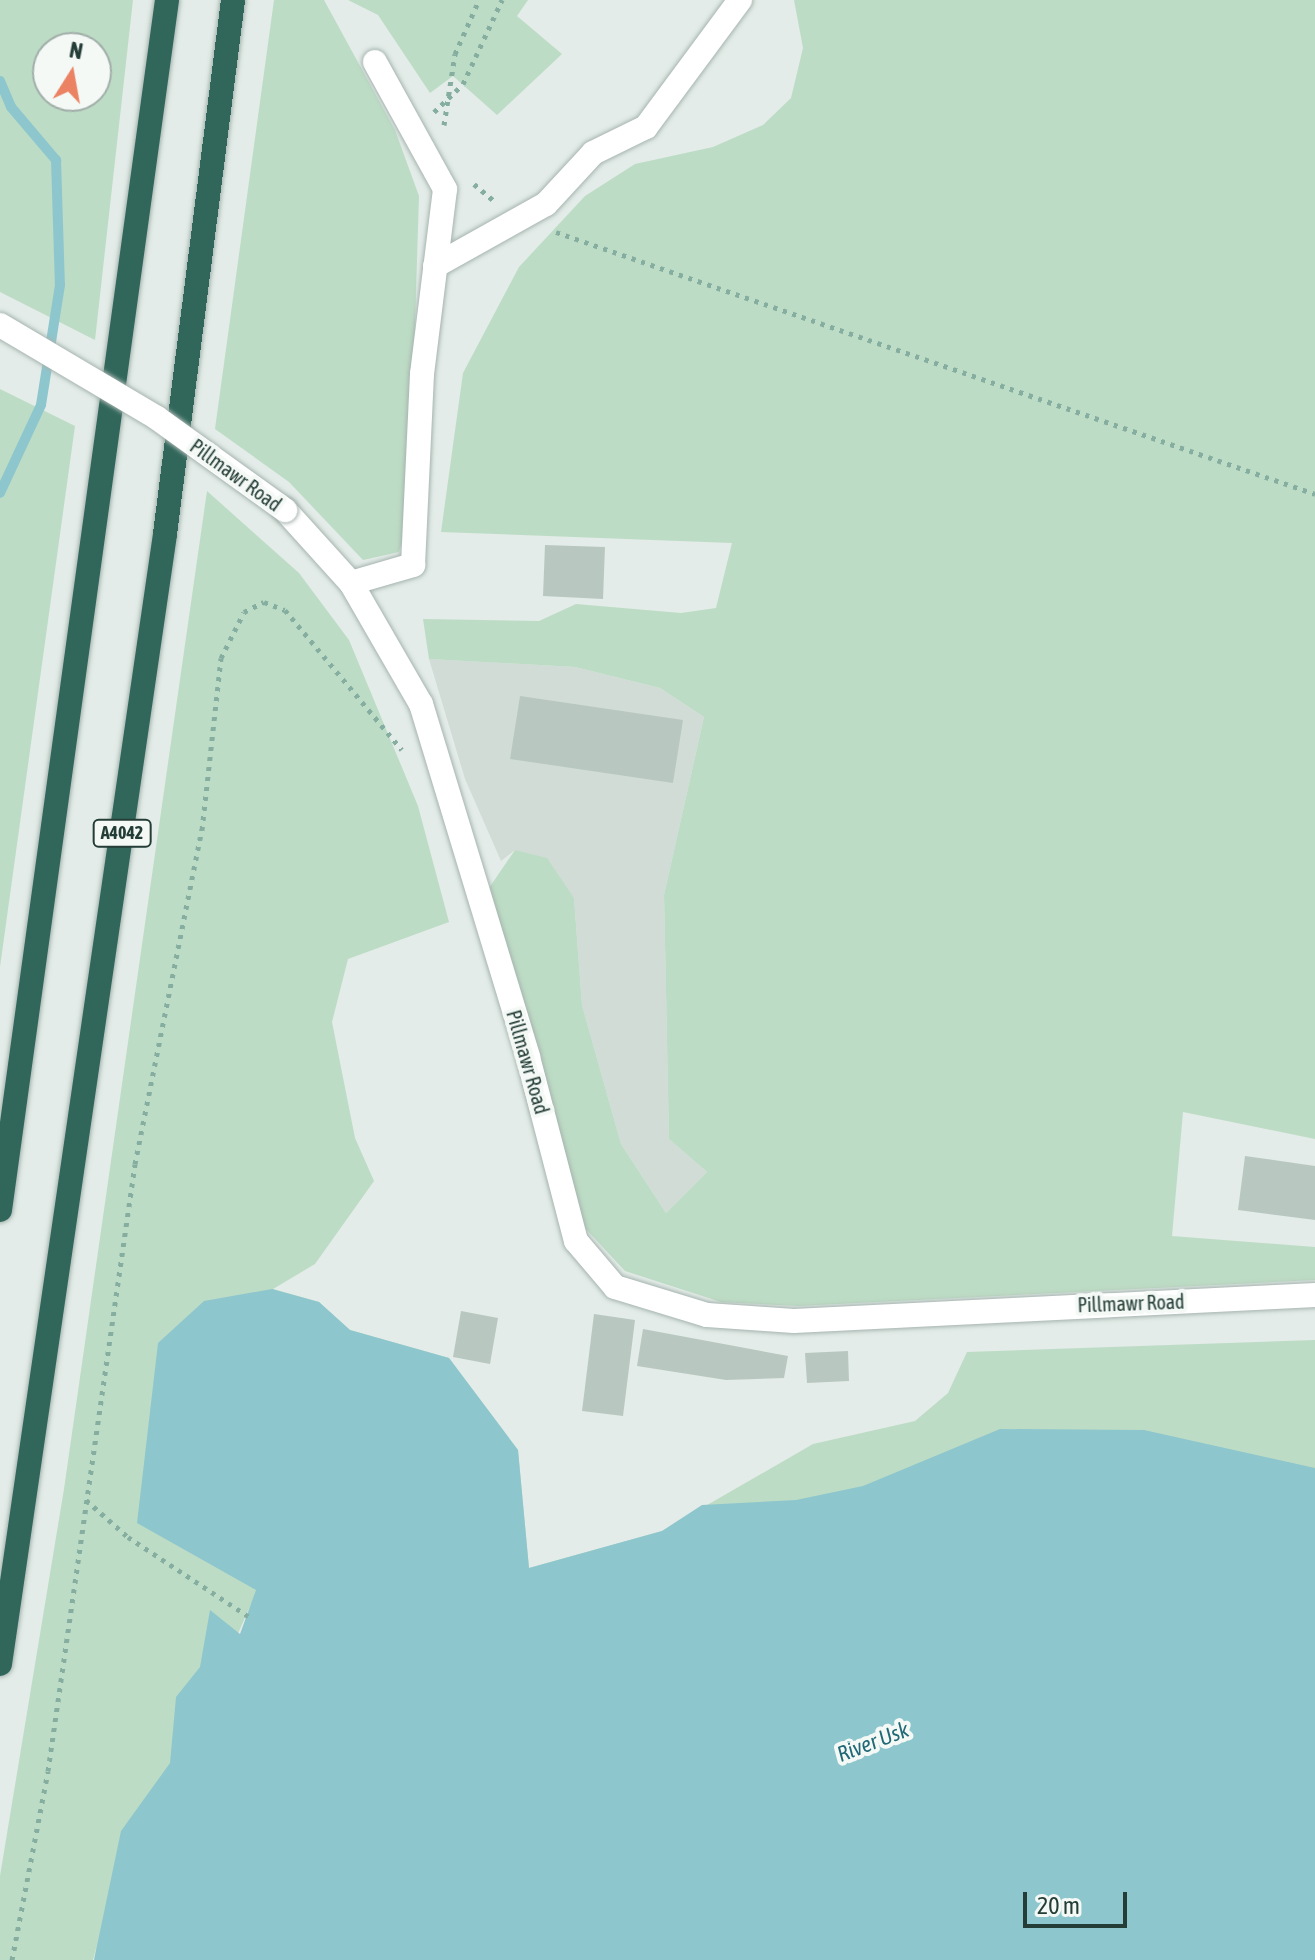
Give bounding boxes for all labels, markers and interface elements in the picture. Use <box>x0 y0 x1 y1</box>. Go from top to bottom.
north arrow <box>32 32 112 112</box>
text: N <box>67 36 85 64</box>
street label: Pillmawr Road <box>186 434 286 516</box>
road number: A4042 <box>92 819 152 847</box>
street label: Pillmawr Road <box>502 1007 554 1117</box>
street label: Pillmawr Road <box>1077 1289 1185 1317</box>
water label: River Usk <box>833 1716 913 1768</box>
scale bar <box>1027 1876 1131 1926</box>
text: 20 m <box>1037 1892 1080 1919</box>

